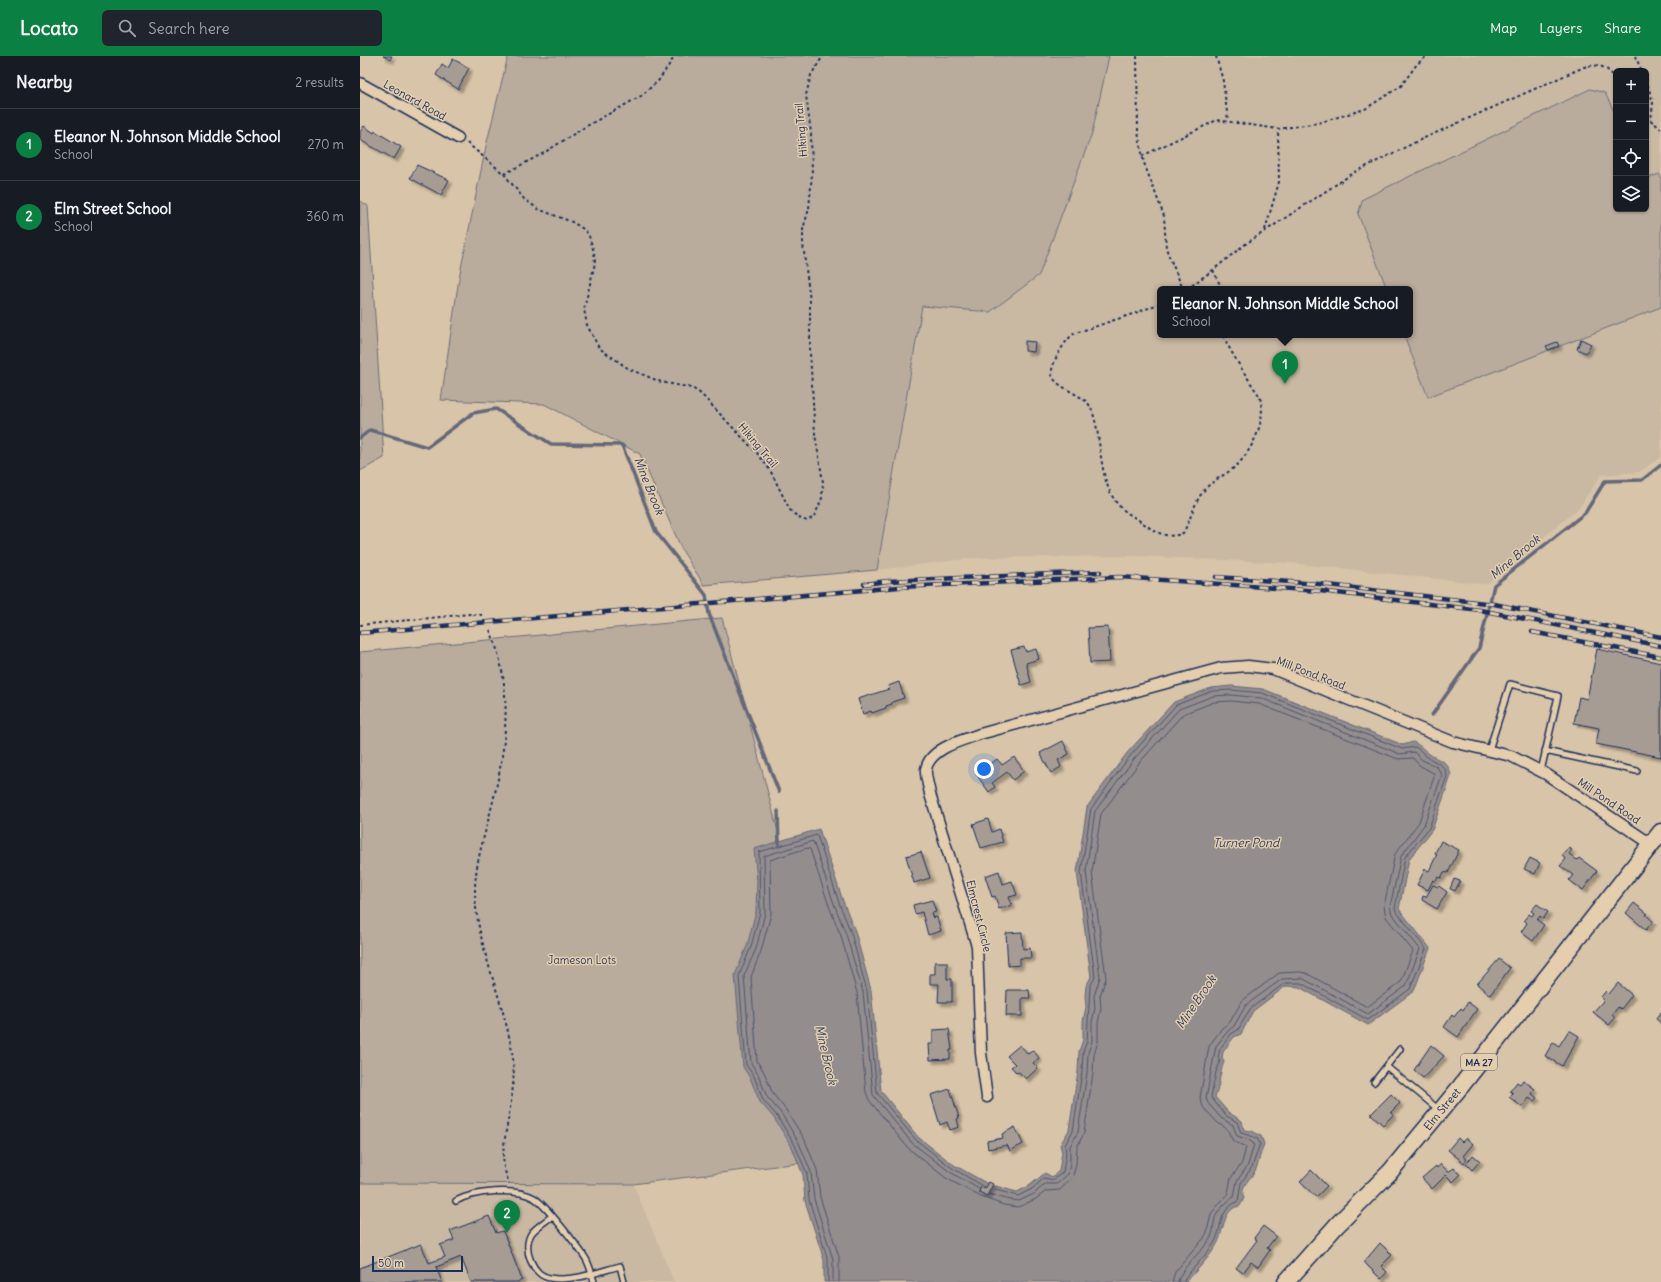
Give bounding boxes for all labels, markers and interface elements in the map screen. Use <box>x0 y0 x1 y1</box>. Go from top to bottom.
search box <box>102 10 382 46</box>
text: Locato <box>20 16 78 40</box>
icon: search <box>116 17 138 39</box>
text: Search here <box>148 19 230 38</box>
text: Map <box>1490 19 1517 37</box>
text: Layers <box>1539 19 1582 37</box>
text: Share <box>1604 19 1641 37</box>
map controls <box>1613 68 1649 212</box>
button: + <box>1613 68 1649 104</box>
text: Nearby <box>16 71 72 93</box>
text: 2 results <box>295 74 344 91</box>
street label: Leonard Road <box>381 77 449 123</box>
street label: Hiking Trail <box>792 102 810 158</box>
button: − <box>1613 104 1649 140</box>
text: Eleanor N. Johnson Middle School <box>54 127 281 146</box>
text: 1 <box>26 136 32 153</box>
text: 270 m <box>307 136 344 153</box>
button: locate <box>1613 140 1649 176</box>
text: School <box>54 146 93 163</box>
button: layers <box>1613 176 1649 212</box>
text: Elm Street School <box>54 199 171 218</box>
text: 2 <box>25 208 33 225</box>
text: 360 m <box>306 208 344 225</box>
text: School <box>54 218 93 235</box>
popup <box>1157 286 1413 338</box>
text: Eleanor N. Johnson Middle School <box>1172 294 1398 313</box>
text: School <box>1172 313 1211 330</box>
pin: 1 <box>1272 351 1298 384</box>
street label: Hiking Trail <box>735 420 781 470</box>
water label: Mine Brook <box>631 455 668 518</box>
water label: Mine Brook <box>1487 531 1543 582</box>
street label: Mill Pond Road <box>1275 653 1348 693</box>
your location <box>974 759 994 779</box>
street label: Mill Pond Road <box>1575 775 1643 827</box>
water label: Turner Pond <box>1213 835 1281 850</box>
street label: Elmcrest Circle <box>963 879 995 954</box>
park label: Jameson Lots <box>548 953 616 967</box>
water label: Mine Brook <box>1172 972 1219 1031</box>
water label: Mine Brook <box>812 1024 841 1087</box>
road number: MA 27 <box>1461 1054 1497 1070</box>
street label: Elm Street <box>1420 1085 1464 1133</box>
pin: 2 <box>494 1200 520 1233</box>
scale bar <box>372 1254 463 1273</box>
text: 50 m <box>378 1256 404 1270</box>

